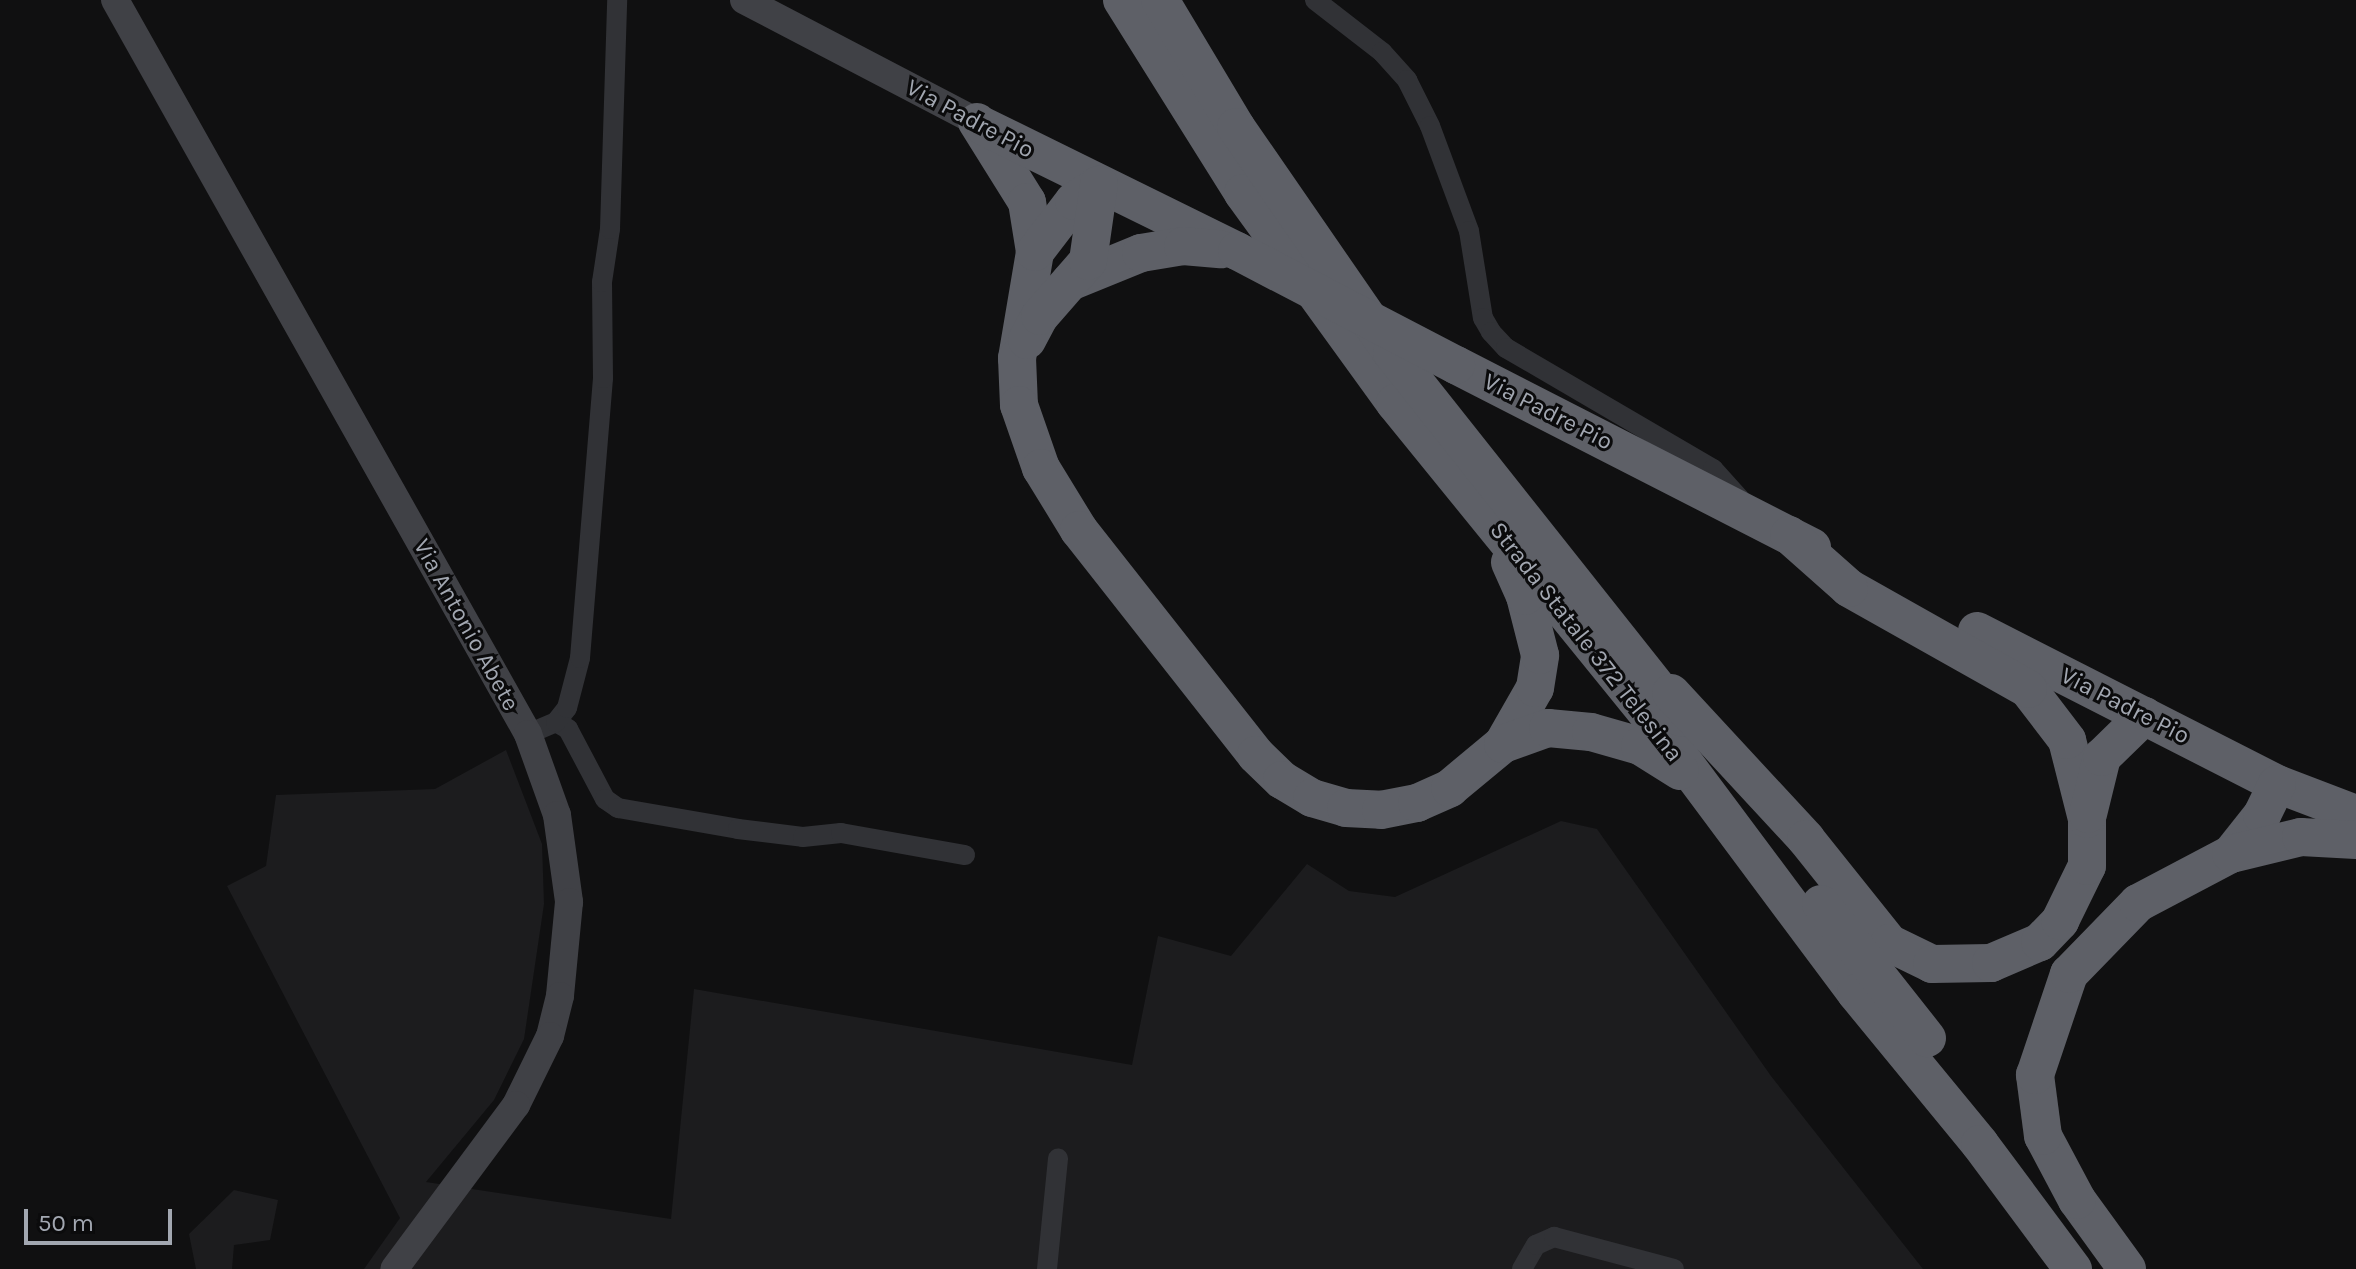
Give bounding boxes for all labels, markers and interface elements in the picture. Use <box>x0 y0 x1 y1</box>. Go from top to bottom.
street label: Via Padre Pio <box>901 73 1039 165</box>
street label: Via Padre Pio <box>1479 367 1617 457</box>
street label: Strada Statale 372 Telesina <box>1483 516 1689 768</box>
street label: Via Antonio Abete <box>407 534 525 716</box>
street label: Via Padre Pio <box>2056 661 2194 751</box>
scale bar <box>28 1193 176 1243</box>
text: 50 m <box>38 1209 94 1237</box>

